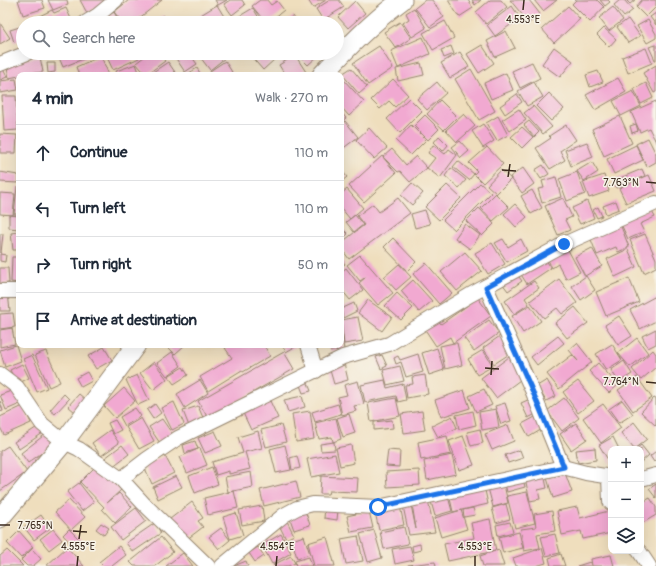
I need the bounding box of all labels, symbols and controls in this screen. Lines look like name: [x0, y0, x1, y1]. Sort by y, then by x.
text: 4.553°E: [506, 14, 540, 26]
search box: [16, 16, 344, 60]
icon: search: [30, 27, 52, 49]
text: Search here: [62, 29, 135, 48]
text: 4 min: [32, 88, 73, 109]
text: Walk · 270 m: [255, 90, 328, 106]
icon: ahead: [32, 142, 54, 164]
text: Continue: [70, 143, 128, 162]
text: 110 m: [295, 145, 328, 161]
text: 7.763°N: [603, 177, 639, 189]
icon: left: [32, 198, 54, 220]
text: Turn left: [70, 199, 126, 218]
text: 110 m: [295, 201, 328, 217]
route end: [555, 235, 573, 253]
icon: right: [32, 254, 54, 276]
text: Turn right: [70, 255, 131, 274]
text: 50 m: [298, 257, 328, 273]
icon: arrive: [32, 310, 54, 332]
text: Arrive at destination: [70, 311, 197, 330]
text: 7.764°N: [603, 376, 639, 388]
map controls: [608, 446, 644, 554]
button: +: [608, 446, 644, 482]
button: −: [608, 482, 644, 518]
route start: [369, 498, 387, 516]
button: layers: [608, 518, 644, 554]
text: 7.765°N: [17, 520, 53, 532]
text: 4.555°E: [61, 541, 95, 553]
text: 4.554°E: [260, 541, 294, 553]
text: 4.553°E: [458, 541, 492, 553]

